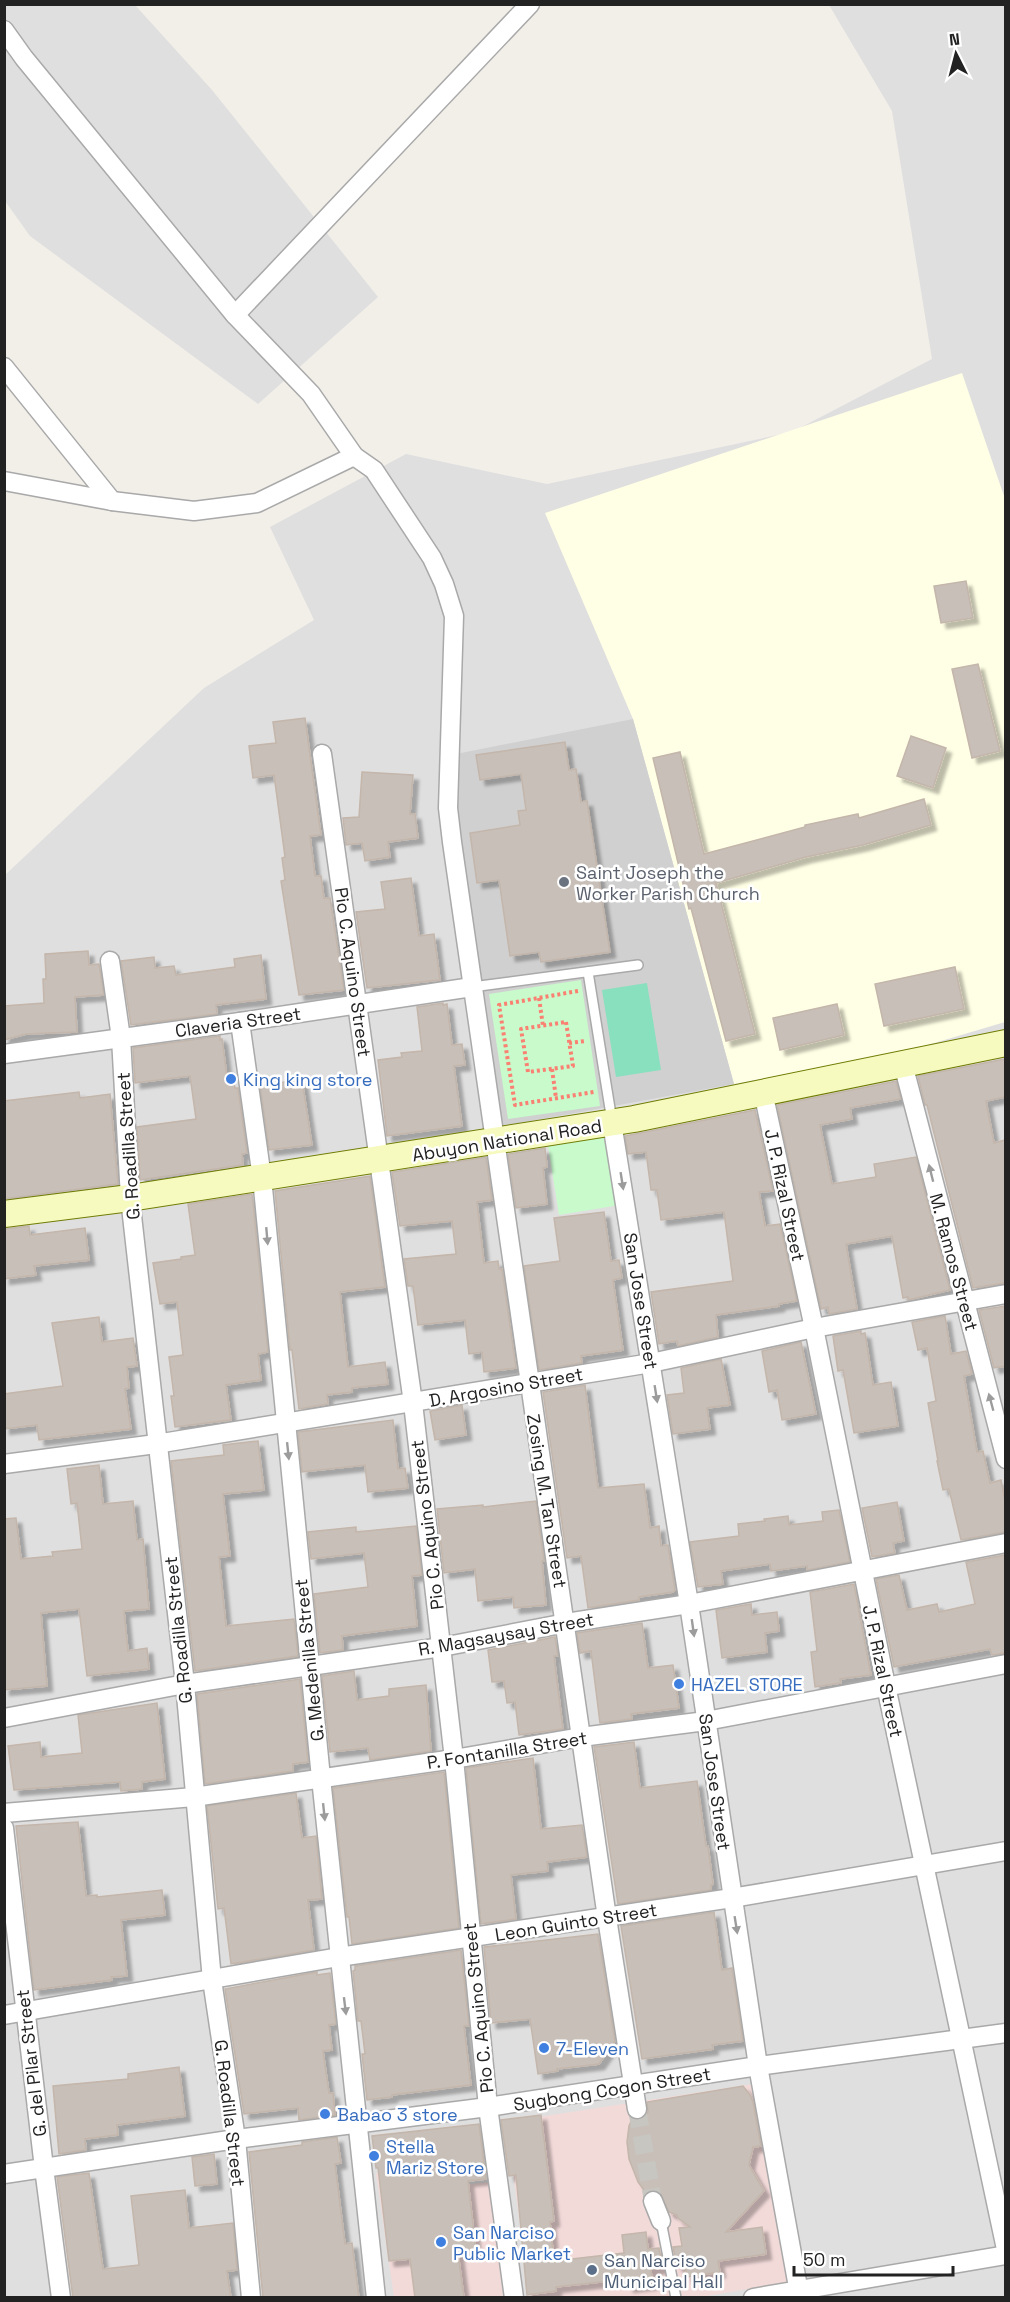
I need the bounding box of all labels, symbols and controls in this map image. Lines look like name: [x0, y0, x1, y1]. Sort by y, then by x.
north arrow: [926, 24, 986, 84]
text: N: [948, 29, 961, 51]
place label: Saint Joseph the Worker Parish Church: [576, 861, 760, 905]
marker: Saint Joseph the Worker Parish Church: [557, 875, 571, 889]
street label: Pio C. Aquino Street: [330, 886, 376, 1058]
street label: Claveria Street: [174, 1002, 302, 1042]
place label: King king store: [243, 1068, 372, 1091]
street label: G. Roadilla Street: [111, 1071, 145, 1221]
marker: King king store: [224, 1072, 238, 1086]
street label: Abuyon National Road: [410, 1114, 604, 1166]
street label: J. P. Rizal Street: [760, 1126, 810, 1264]
one-way arrow: [925, 1164, 935, 1182]
one-way arrow: [617, 1171, 626, 1190]
street label: M. Ramos Street: [925, 1191, 983, 1333]
one-way arrow: [262, 1227, 272, 1246]
street label: San Jose Street: [619, 1231, 663, 1371]
street label: D. Argosino Street: [427, 1362, 585, 1412]
one-way arrow: [652, 1385, 661, 1404]
one-way arrow: [985, 1393, 995, 1411]
street label: Zosing M. Tan Street: [522, 1412, 572, 1590]
street label: Pio C. Aquino Street: [405, 1439, 449, 1611]
one-way arrow: [283, 1442, 293, 1461]
street label: G. Roadilla Street: [159, 1555, 197, 1705]
street label: G. Medenilla Street: [289, 1578, 329, 1742]
street label: J. P. Rizal Street: [858, 1602, 908, 1740]
street label: R. Magsaysay Street: [416, 1607, 596, 1661]
one-way arrow: [688, 1619, 697, 1638]
place label: HAZEL STORE: [691, 1673, 803, 1696]
marker: HAZEL STORE: [672, 1677, 686, 1691]
street label: San Jose Street: [694, 1712, 736, 1852]
street label: P. Fontanilla Street: [425, 1726, 589, 1774]
one-way arrow: [319, 1803, 329, 1822]
street label: Leon Guinto Street: [493, 1898, 659, 1946]
one-way arrow: [732, 1916, 741, 1935]
street label: Pio C. Aquino Street: [458, 1922, 498, 2094]
street label: G. del Pilar Street: [11, 1988, 51, 2138]
one-way arrow: [340, 1997, 350, 2016]
place label: 7-Eleven: [556, 2037, 629, 2060]
street label: G. Roadilla Street: [210, 2038, 250, 2188]
marker: 7-Eleven: [537, 2041, 551, 2055]
street label: Sugbong Cogon Street: [512, 2062, 712, 2116]
place label: Babao 3 store: [337, 2103, 458, 2126]
marker: Babao 3 store: [318, 2107, 332, 2121]
place label: Stella Mariz Store: [386, 2135, 484, 2179]
marker: Stella Mariz Store: [367, 2149, 381, 2163]
place label: San Narciso Public Market: [453, 2221, 571, 2265]
marker: San Narciso Public Market: [434, 2235, 448, 2249]
scale bar: [794, 2239, 953, 2277]
text: 50 m: [803, 2248, 845, 2271]
place label: San Narciso Municipal Hall: [604, 2249, 723, 2293]
marker: San Narciso Municipal Hall: [585, 2263, 599, 2277]

